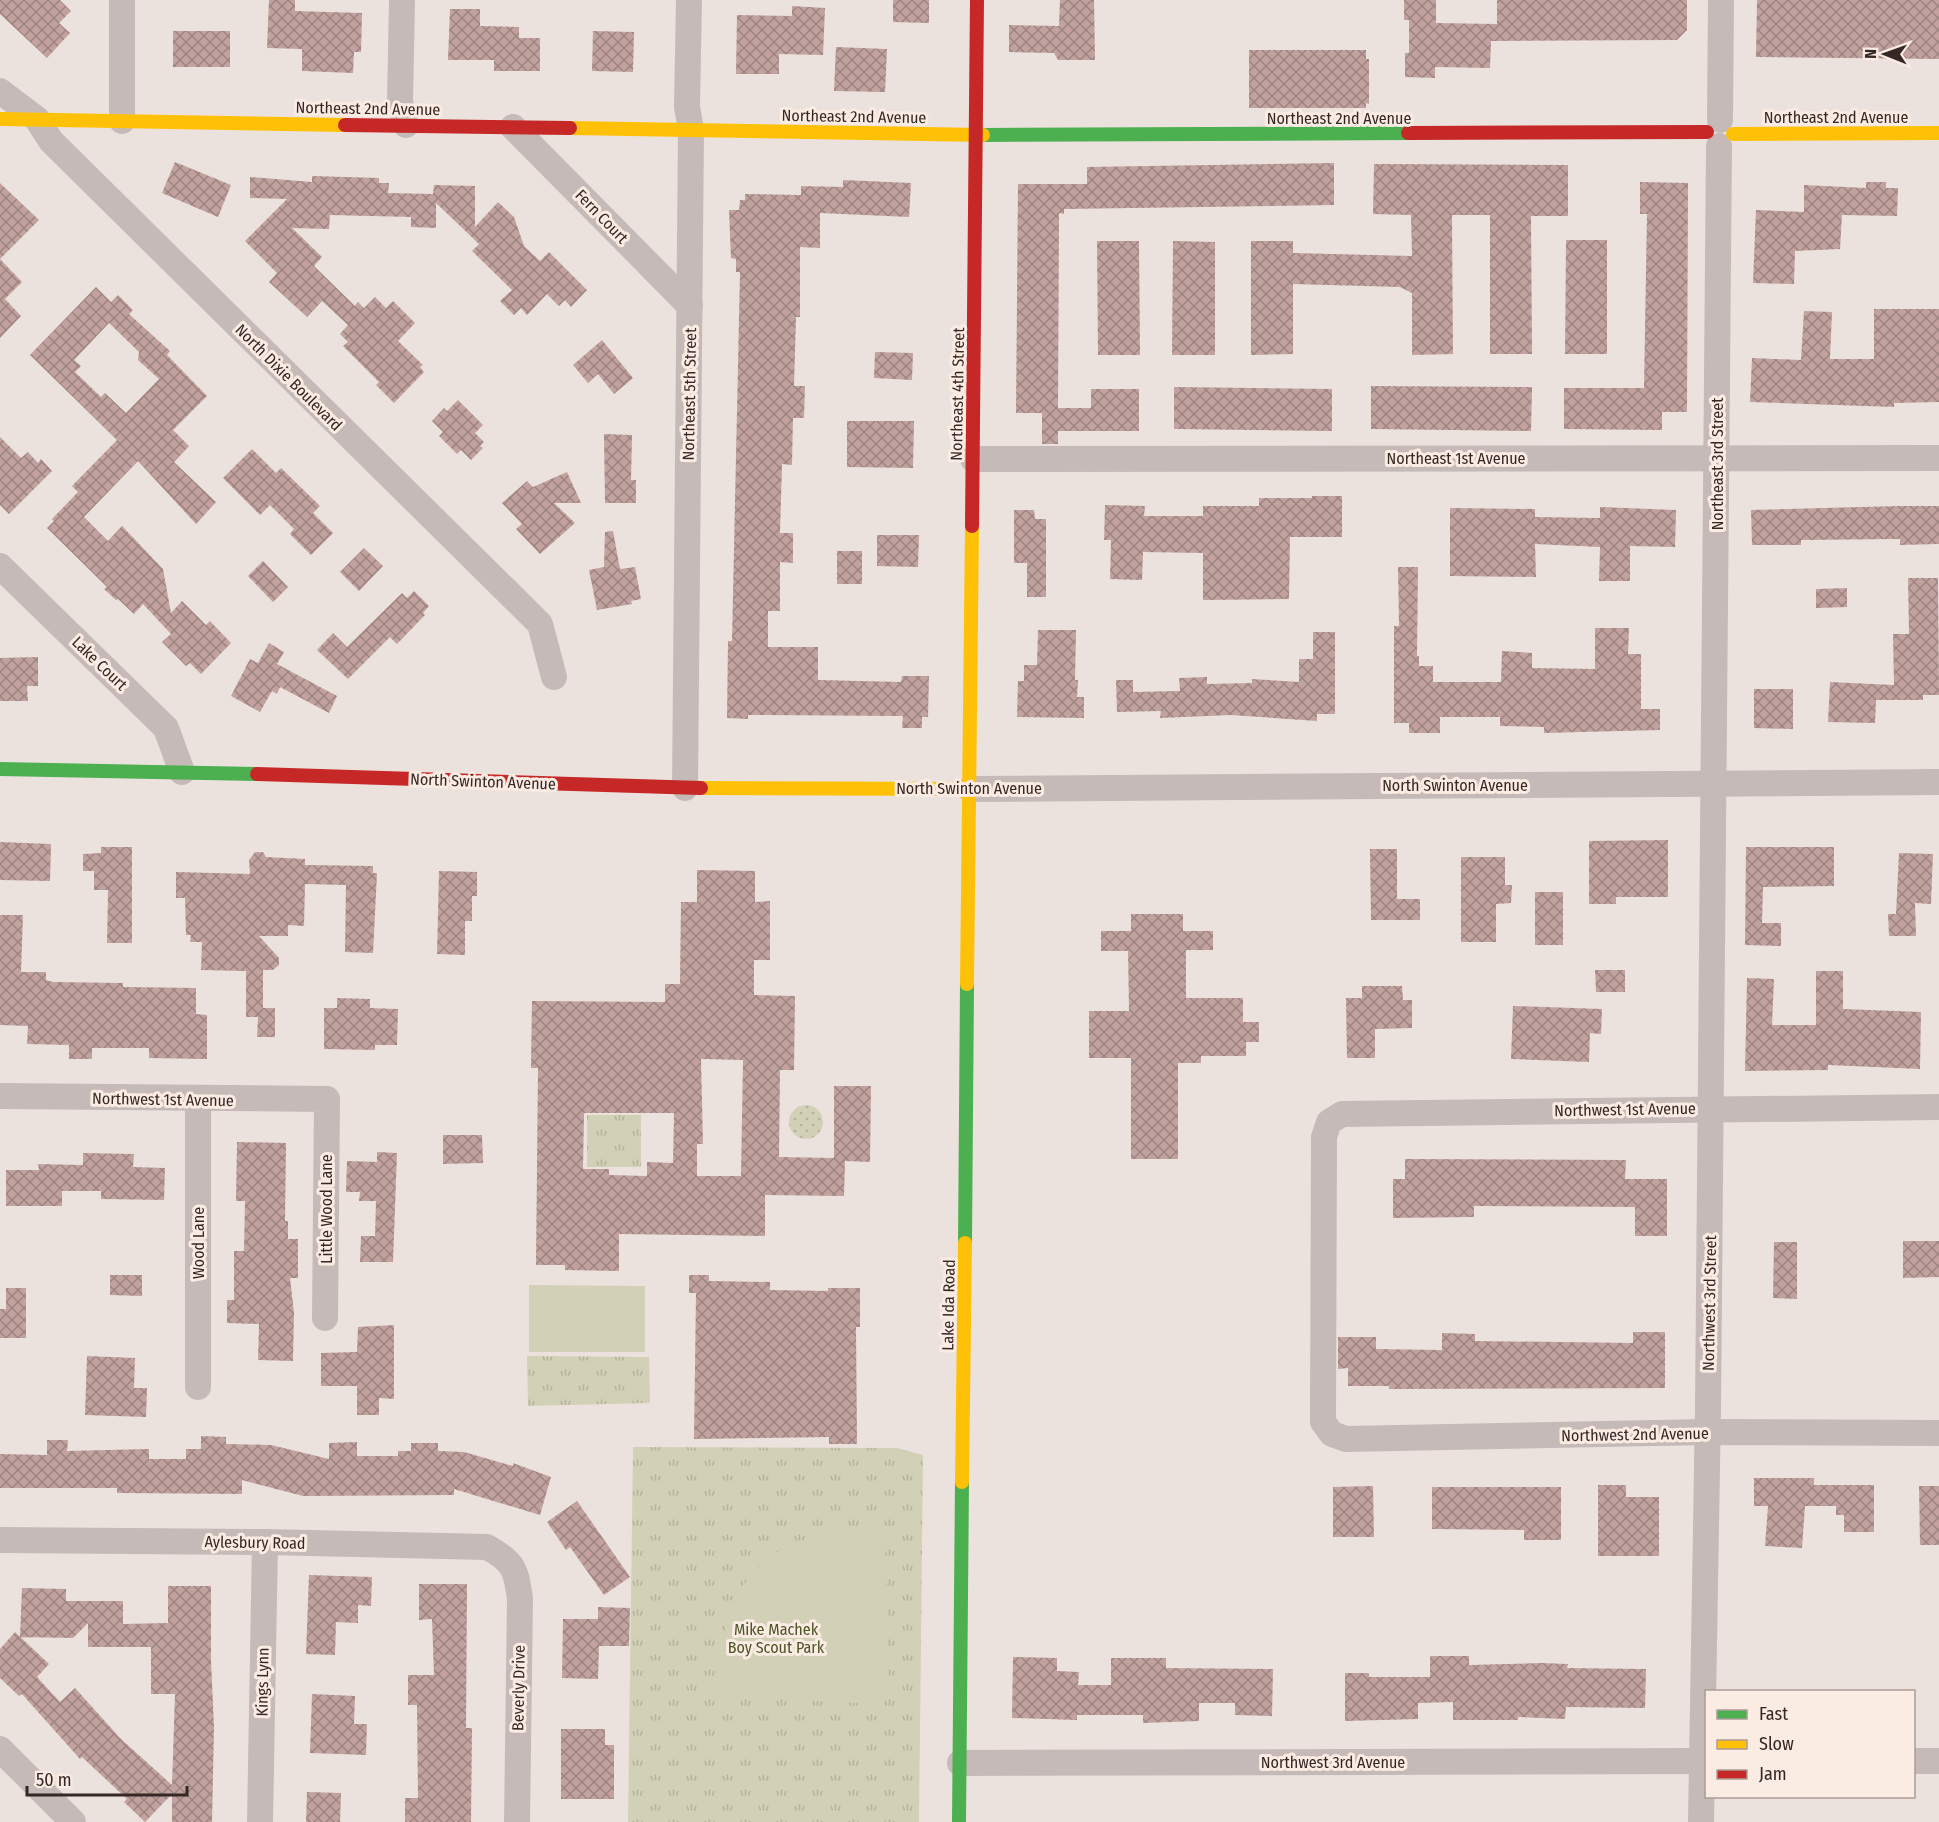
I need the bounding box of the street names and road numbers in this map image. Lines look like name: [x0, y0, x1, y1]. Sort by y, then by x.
street label: Northeast 2nd Avenue: [296, 98, 441, 119]
street label: Northeast 2nd Avenue: [782, 106, 927, 127]
street label: Northeast 2nd Avenue: [1764, 108, 1908, 127]
street label: Northeast 2nd Avenue: [1267, 109, 1411, 128]
street label: Fern Court: [571, 185, 632, 248]
street label: North Dixie Boulevard: [231, 320, 346, 435]
street label: Northeast 4th Street: [947, 326, 968, 461]
street label: Northeast 5th Street: [679, 327, 700, 461]
street label: Northeast 3rd Street: [1708, 397, 1727, 530]
street label: Northeast 1st Avenue: [1387, 449, 1526, 468]
street label: Lake Court: [68, 632, 132, 695]
street label: North Swinton Avenue: [410, 769, 556, 794]
street label: North Swinton Avenue: [1382, 776, 1528, 795]
street label: North Swinton Avenue: [896, 779, 1042, 798]
street label: Northwest 1st Avenue: [92, 1089, 234, 1110]
street label: Northwest 1st Avenue: [1554, 1099, 1696, 1120]
street label: Little Wood Lane: [317, 1154, 336, 1264]
street label: Wood Lane: [189, 1207, 208, 1279]
street label: Northwest 3rd Street: [1699, 1234, 1720, 1371]
street label: Lake Ida Road: [938, 1259, 959, 1351]
street label: Northwest 2nd Avenue: [1561, 1424, 1709, 1445]
street label: Aylesbury Road: [204, 1532, 306, 1553]
street label: Beverly Drive: [508, 1645, 529, 1731]
street label: Kings Lynn: [252, 1647, 273, 1717]
street label: Northwest 3rd Avenue: [1261, 1753, 1405, 1772]

